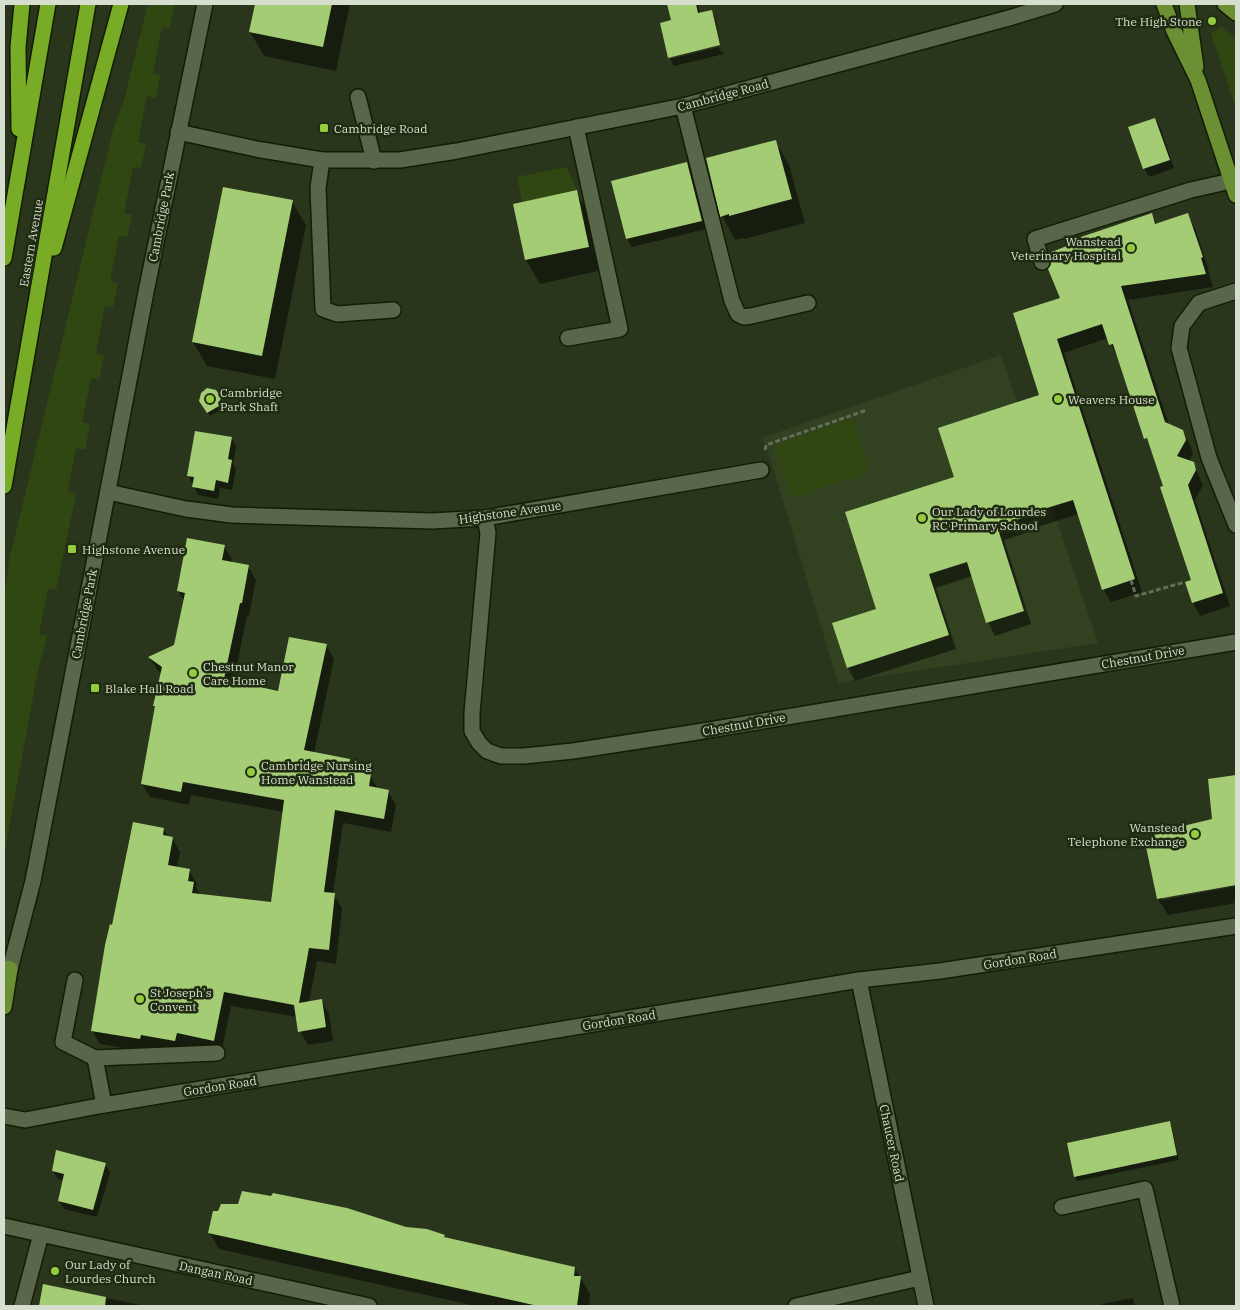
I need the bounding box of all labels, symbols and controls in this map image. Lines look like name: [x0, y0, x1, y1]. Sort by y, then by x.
place label: The High Stone: [1115, 14, 1202, 29]
marker: The High Stone: [1206, 15, 1218, 27]
street label: Cambridge Road: [676, 76, 770, 114]
place label: Cambridge Road: [334, 121, 428, 136]
marker: Cambridge Road: [318, 122, 330, 134]
street label: Cambridge Park: [145, 171, 177, 263]
street label: Eastern Avenue: [16, 198, 46, 288]
place label: Wanstead Veterinary Hospital: [1011, 234, 1121, 263]
marker: Wanstead Veterinary Hospital: [1125, 242, 1137, 254]
place label: Cambridge Park Shaft: [220, 385, 282, 414]
place label: Weavers House: [1068, 392, 1155, 407]
marker: Cambridge Park Shaft: [204, 393, 216, 405]
marker: Weavers House: [1052, 393, 1064, 405]
street label: Highstone Avenue: [458, 497, 562, 527]
place label: Our Lady of Lourdes RC Primary School: [932, 504, 1046, 533]
marker: Our Lady of Lourdes RC Primary School: [916, 512, 928, 524]
place label: Highstone Avenue: [82, 542, 185, 557]
marker: Highstone Avenue: [66, 543, 78, 555]
street label: Cambridge Park: [68, 568, 100, 660]
street label: Chestnut Drive: [1100, 642, 1186, 672]
place label: Chestnut Manor Care Home: [203, 659, 294, 688]
marker: Chestnut Manor Care Home: [187, 667, 199, 679]
place label: Blake Hall Road: [105, 681, 194, 696]
marker: Blake Hall Road: [89, 682, 101, 694]
street label: Chestnut Drive: [701, 709, 787, 739]
place label: Cambridge Nursing Home Wanstead: [261, 758, 372, 787]
marker: Cambridge Nursing Home Wanstead: [245, 766, 257, 778]
place label: Wanstead Telephone Exchange: [1068, 820, 1185, 849]
marker: Wanstead Telephone Exchange: [1189, 828, 1201, 840]
street label: Gordon Road: [982, 946, 1058, 972]
place label: St Joseph's Convent: [150, 985, 212, 1014]
marker: St Joseph's Convent: [134, 993, 146, 1005]
street label: Gordon Road: [581, 1007, 657, 1033]
street label: Gordon Road: [182, 1073, 258, 1099]
street label: Chaucer Road: [877, 1103, 907, 1183]
place label: Our Lady of Lourdes Church: [65, 1257, 156, 1286]
street label: Dangan Road: [178, 1258, 254, 1288]
marker: Our Lady of Lourdes Church: [49, 1265, 61, 1277]

